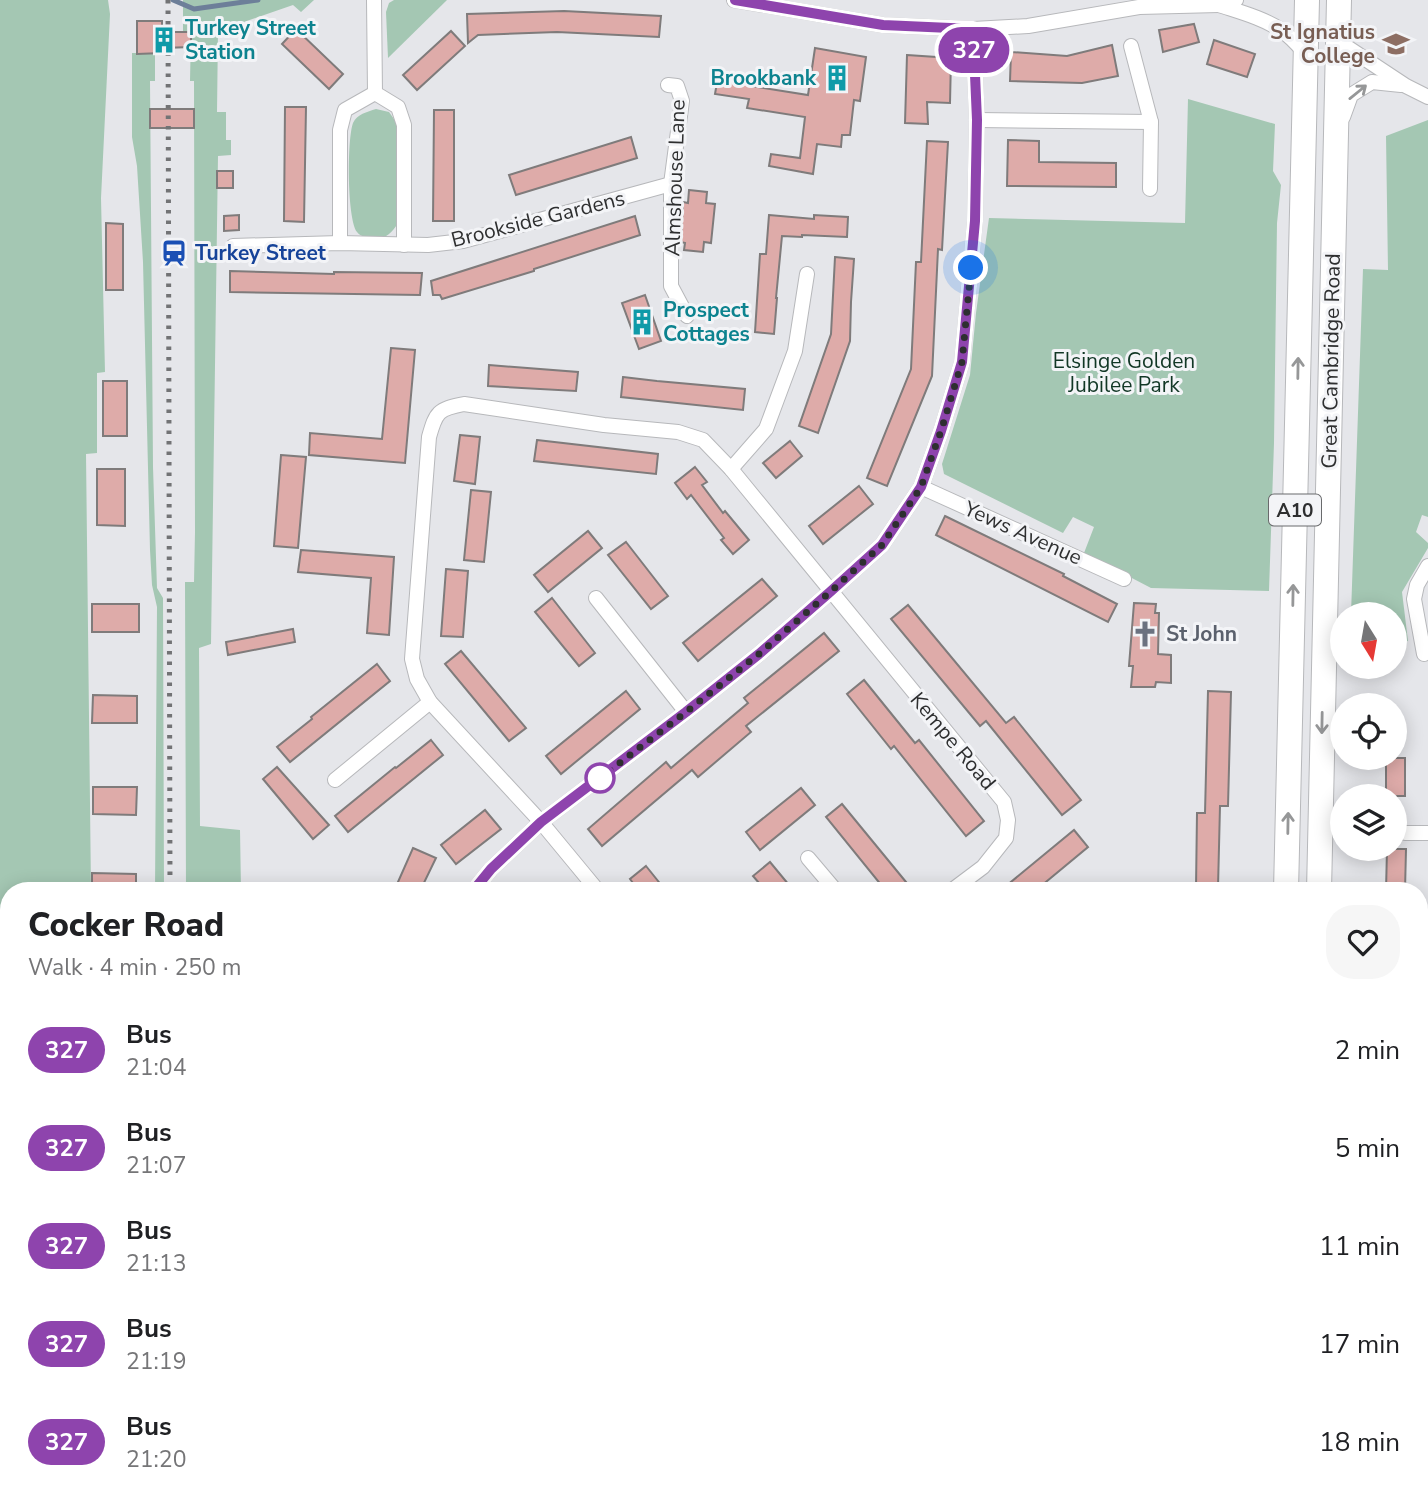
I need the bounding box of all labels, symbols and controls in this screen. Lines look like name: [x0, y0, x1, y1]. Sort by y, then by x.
place label: Turkey Street Station: [185, 14, 317, 66]
place label: St Ignatius College: [1270, 18, 1375, 70]
building icon: Turkey Street Station: [149, 25, 179, 55]
line badge: 327: [934, 27, 1014, 73]
school or university icon: St Ignatius College: [1381, 29, 1411, 59]
text: 327: [952, 34, 996, 66]
building icon: Brookbank: [822, 63, 852, 93]
place label: Brookbank: [710, 64, 817, 92]
one-way arrow: [1349, 85, 1367, 101]
street label: Almshouse Lane: [658, 99, 692, 257]
street label: Brookside Gardens: [448, 184, 628, 254]
station icon: Turkey Street: [159, 238, 189, 268]
place label: Turkey Street: [195, 239, 327, 267]
your location: [953, 250, 988, 285]
street label: Great Cambridge Road: [1315, 253, 1347, 469]
place label: Prospect Cottages: [663, 296, 750, 348]
building icon: Prospect Cottages: [627, 307, 657, 337]
park label: Elsinge Golden Jubilee Park: [1053, 347, 1195, 399]
one-way arrow: [1291, 356, 1305, 379]
street label: Yews Avenue: [959, 494, 1086, 571]
road number: A10: [1269, 495, 1321, 526]
one-way arrow: [1286, 584, 1300, 607]
north arrow: [1330, 602, 1407, 679]
map controls: [1330, 602, 1407, 861]
church icon: St John: [1130, 619, 1160, 649]
place label: St John: [1166, 620, 1237, 648]
street label: Kempe Road: [904, 686, 1002, 796]
button: locate: [1330, 693, 1407, 770]
one-way arrow: [1316, 711, 1329, 734]
unlabelled marker: [585, 763, 615, 793]
button: layers: [1330, 784, 1407, 861]
one-way arrow: [1281, 811, 1295, 834]
text: Cocker Road: [28, 903, 224, 948]
button: heart: [1326, 905, 1400, 979]
text: Walk · 4 min · 250 m: [28, 952, 241, 983]
text: Bus: [126, 1017, 172, 1052]
text: 2 min: [1335, 1033, 1400, 1068]
text: 327: [45, 1034, 88, 1066]
text: 21:04: [126, 1052, 186, 1083]
text: Bus: [126, 1115, 172, 1150]
text: 5 min: [1335, 1131, 1400, 1166]
text: 327: [45, 1132, 88, 1164]
text: 21:07: [126, 1150, 186, 1181]
text: Bus: [126, 1213, 172, 1248]
text: 11 min: [1319, 1229, 1400, 1264]
text: 327: [45, 1230, 88, 1262]
text: 21:13: [126, 1248, 186, 1279]
text: Bus: [126, 1311, 172, 1346]
text: 17 min: [1319, 1327, 1400, 1362]
text: 327: [45, 1328, 88, 1360]
text: 21:19: [126, 1346, 186, 1377]
text: Bus: [126, 1409, 172, 1444]
text: 18 min: [1319, 1425, 1400, 1460]
text: 327: [45, 1426, 88, 1458]
text: 21:20: [126, 1444, 186, 1475]

